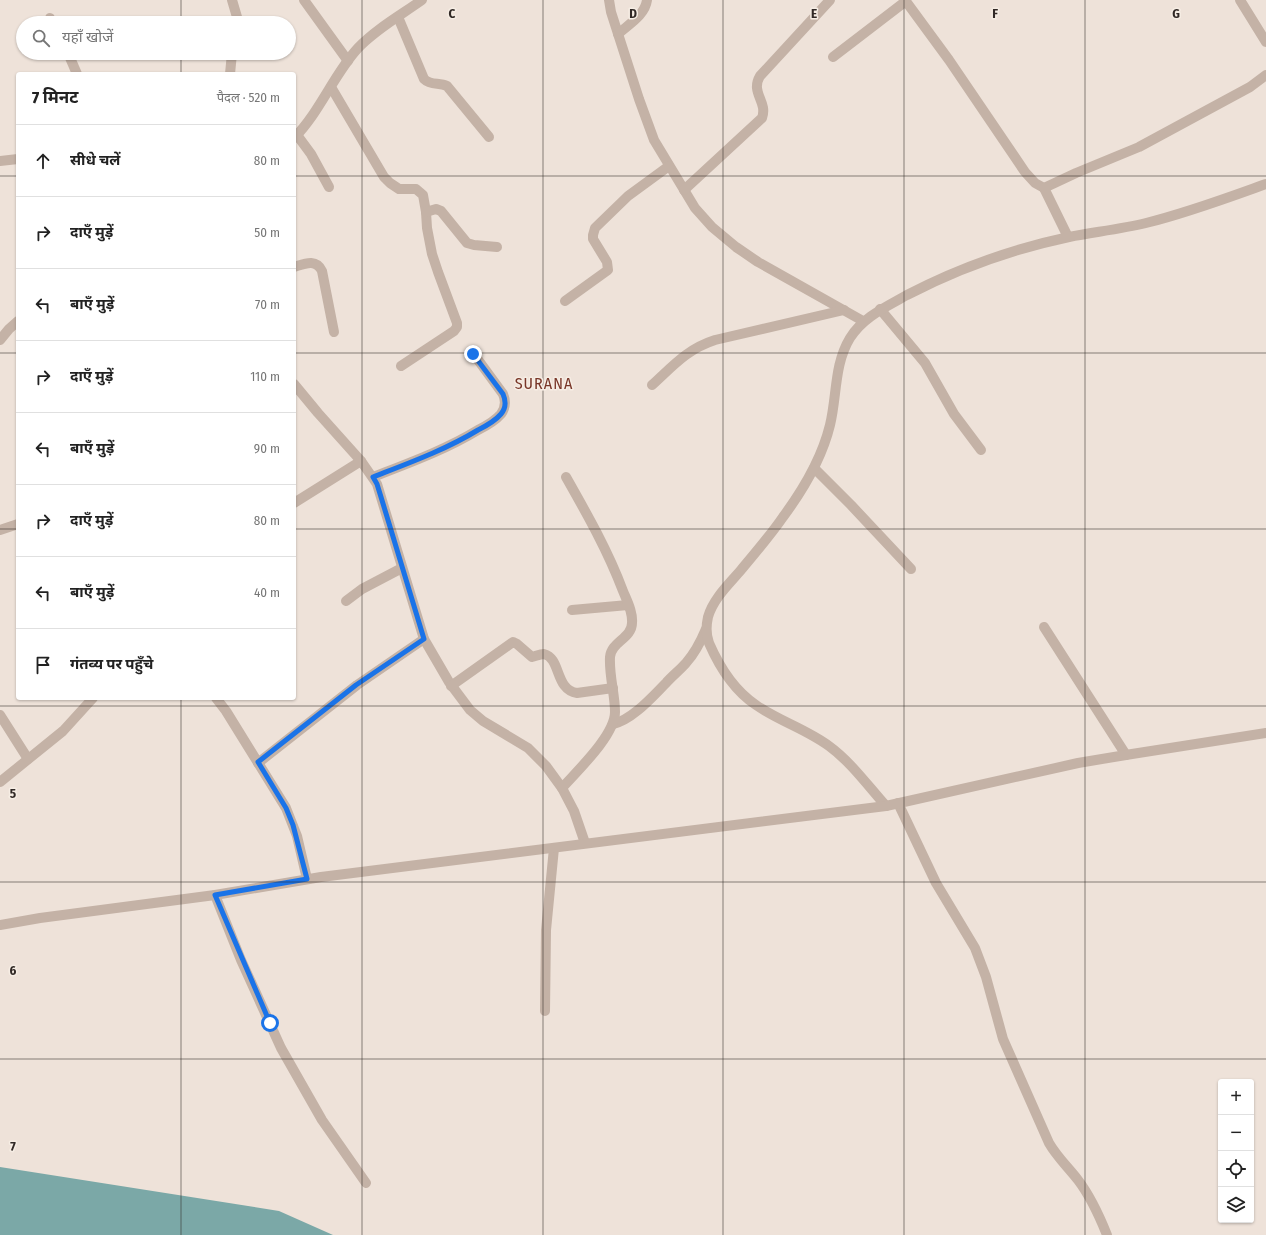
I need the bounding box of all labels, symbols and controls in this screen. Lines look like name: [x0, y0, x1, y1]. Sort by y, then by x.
text: C: [449, 6, 456, 21]
text: D: [629, 6, 637, 21]
text: E: [811, 6, 817, 21]
text: F: [992, 6, 998, 21]
text: G: [1172, 6, 1180, 21]
search box: [16, 16, 296, 60]
icon: search: [30, 27, 52, 49]
text: यहाँ खोजें: [62, 28, 113, 46]
text: 7 मिनट: [32, 87, 78, 108]
text: पैदल · 520 m: [217, 90, 280, 105]
icon: ahead: [32, 150, 54, 172]
text: सीधे चलें: [70, 151, 120, 169]
text: 80 m: [254, 153, 280, 168]
icon: right: [32, 222, 54, 244]
text: दाएँ मुड़ें: [70, 223, 113, 241]
text: 50 m: [254, 225, 280, 240]
icon: left: [32, 294, 54, 316]
text: बाएँ मुड़ें: [70, 295, 114, 313]
text: 70 m: [255, 297, 280, 312]
route end: [464, 345, 482, 363]
icon: right: [32, 366, 54, 388]
text: दाएँ मुड़ें: [70, 367, 113, 385]
text: 110 m: [250, 369, 280, 384]
district label: SURANA: [515, 374, 573, 393]
icon: left: [32, 438, 54, 460]
text: बाएँ मुड़ें: [70, 439, 114, 457]
text: 90 m: [254, 441, 280, 456]
icon: right: [32, 510, 54, 532]
text: दाएँ मुड़ें: [70, 511, 113, 529]
text: 80 m: [254, 513, 280, 528]
icon: left: [32, 582, 54, 604]
text: बाएँ मुड़ें: [70, 583, 114, 601]
text: 40 m: [254, 585, 280, 600]
icon: arrive: [32, 654, 54, 676]
text: गंतव्य पर पहुँचे: [70, 655, 153, 673]
text: 5: [10, 786, 16, 801]
text: 6: [10, 963, 17, 978]
route start: [261, 1014, 279, 1032]
map controls: [1218, 1079, 1254, 1223]
button: +: [1218, 1079, 1254, 1115]
button: −: [1218, 1115, 1254, 1151]
text: 7: [10, 1139, 16, 1154]
button: locate: [1218, 1151, 1254, 1187]
button: layers: [1218, 1187, 1254, 1223]

